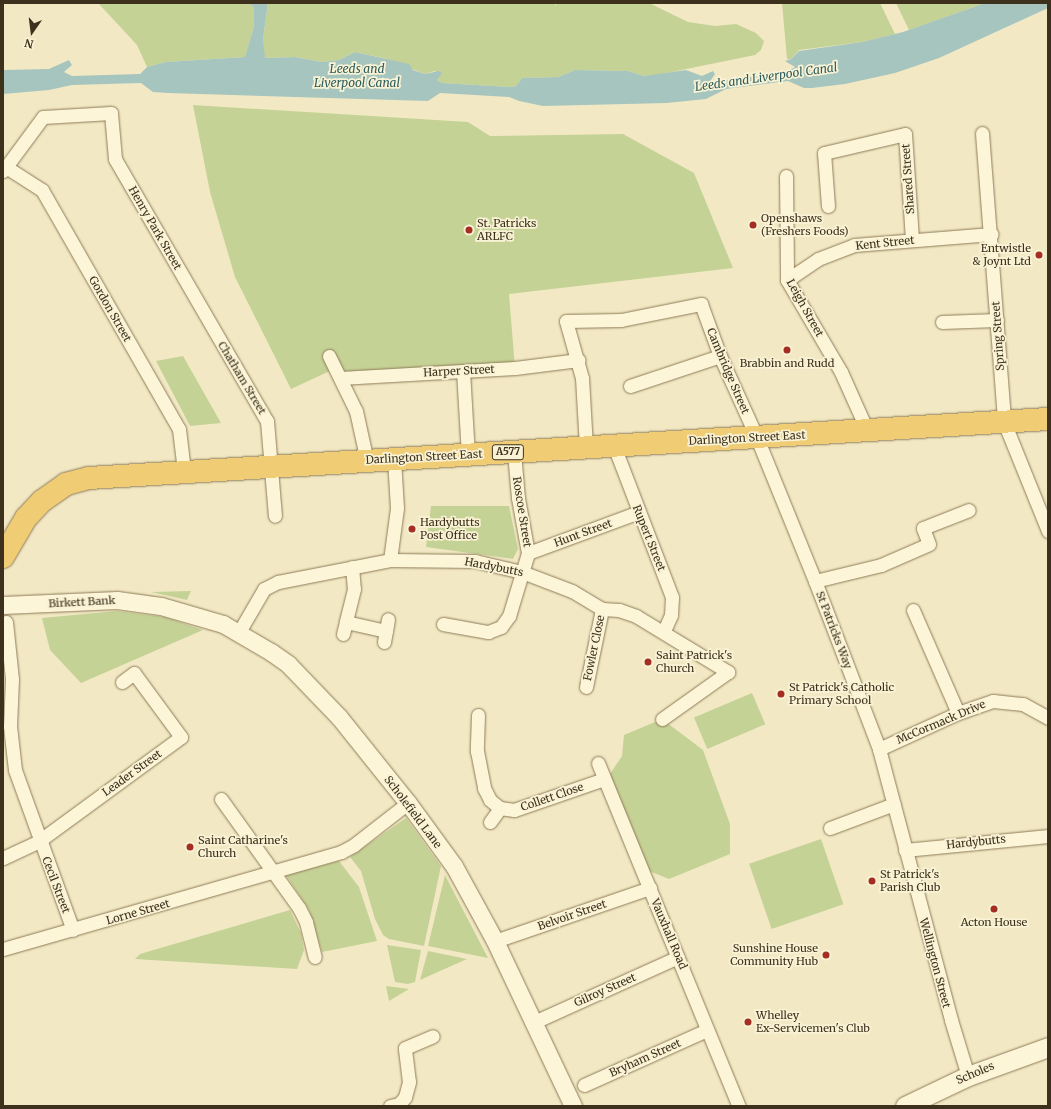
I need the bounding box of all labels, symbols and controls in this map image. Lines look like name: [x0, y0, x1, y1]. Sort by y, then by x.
north arrow: [12, 12, 52, 52]
text: N: [23, 36, 35, 51]
water label: Leeds and Liverpool Canal: [694, 60, 838, 94]
water label: Leeds and Liverpool Canal: [314, 62, 400, 90]
street label: Shared Street: [899, 143, 917, 215]
street label: Henry Park Street: [126, 184, 184, 272]
place label: Openshaws (Freshers Foods): [761, 212, 848, 238]
place label: St. Patricks ARLFC: [477, 217, 536, 243]
marker: Openshaws (Freshers Foods): [748, 220, 758, 230]
marker: St. Patricks ARLFC: [464, 225, 474, 235]
street label: Kent Street: [855, 233, 915, 253]
place label: Entwistle & Joynt Ltd: [972, 242, 1031, 268]
marker: Entwistle & Joynt Ltd: [1034, 250, 1044, 260]
street label: Gordon Street: [86, 274, 134, 344]
street label: Leigh Street: [784, 277, 826, 339]
street label: Spring Street: [989, 301, 1007, 371]
street label: Cambridge Street: [704, 326, 752, 416]
street label: Chatham Street: [215, 339, 269, 417]
marker: Brabbin and Rudd: [782, 345, 792, 355]
place label: Brabbin and Rudd: [740, 356, 834, 370]
street label: Harper Street: [423, 363, 495, 379]
street label: Darlington Street East: [688, 428, 806, 448]
road number: A577: [491, 444, 525, 460]
street label: Darlington Street East: [365, 447, 483, 467]
street label: Roscoe Street: [510, 476, 534, 548]
street label: Rupert Street: [630, 503, 668, 573]
place label: Hardybutts Post Office: [420, 516, 480, 542]
street label: Hunt Street: [552, 516, 614, 550]
marker: Hardybutts Post Office: [407, 524, 417, 534]
street label: Hardybutts: [463, 555, 525, 579]
street label: St Patricks Way: [813, 589, 855, 671]
street label: Birkett Bank: [48, 594, 116, 610]
street label: Fowler Close: [581, 614, 607, 682]
place label: Saint Patrick's Church: [656, 649, 732, 675]
marker: Saint Patrick's Church: [643, 657, 653, 667]
place label: St Patrick's Catholic Primary School: [789, 681, 894, 707]
marker: St Patrick's Catholic Primary School: [776, 689, 786, 699]
street label: McCormack Drive: [895, 697, 987, 747]
street label: Leader Street: [100, 747, 164, 799]
street label: Scholefield Lane: [382, 773, 444, 851]
street label: Collett Close: [519, 780, 585, 814]
street label: Hardybutts: [946, 832, 1006, 852]
place label: Saint Catharine's Church: [198, 834, 288, 860]
marker: Saint Catharine's Church: [185, 842, 195, 852]
street label: Cecil Street: [39, 855, 73, 915]
place label: St Patrick's Parish Club: [880, 868, 940, 894]
marker: St Patrick's Parish Club: [867, 876, 877, 886]
street label: Lorne Street: [105, 897, 171, 927]
street label: Belvoir Street: [536, 897, 608, 933]
street label: Vauxhall Road: [648, 897, 690, 971]
marker: Acton House: [989, 904, 999, 914]
place label: Acton House: [961, 915, 1027, 929]
street label: Wellington Street: [917, 917, 953, 1009]
place label: Sunshine House Community Hub: [730, 942, 818, 968]
marker: Sunshine House Community Hub: [821, 950, 831, 960]
street label: Gilroy Street: [572, 970, 638, 1010]
place label: Whelley Ex-Servicemen's Club: [756, 1009, 870, 1035]
marker: Whelley Ex-Servicemen's Club: [743, 1017, 753, 1027]
street label: Bryham Street: [607, 1036, 683, 1080]
street label: Scholes: [954, 1059, 996, 1087]

